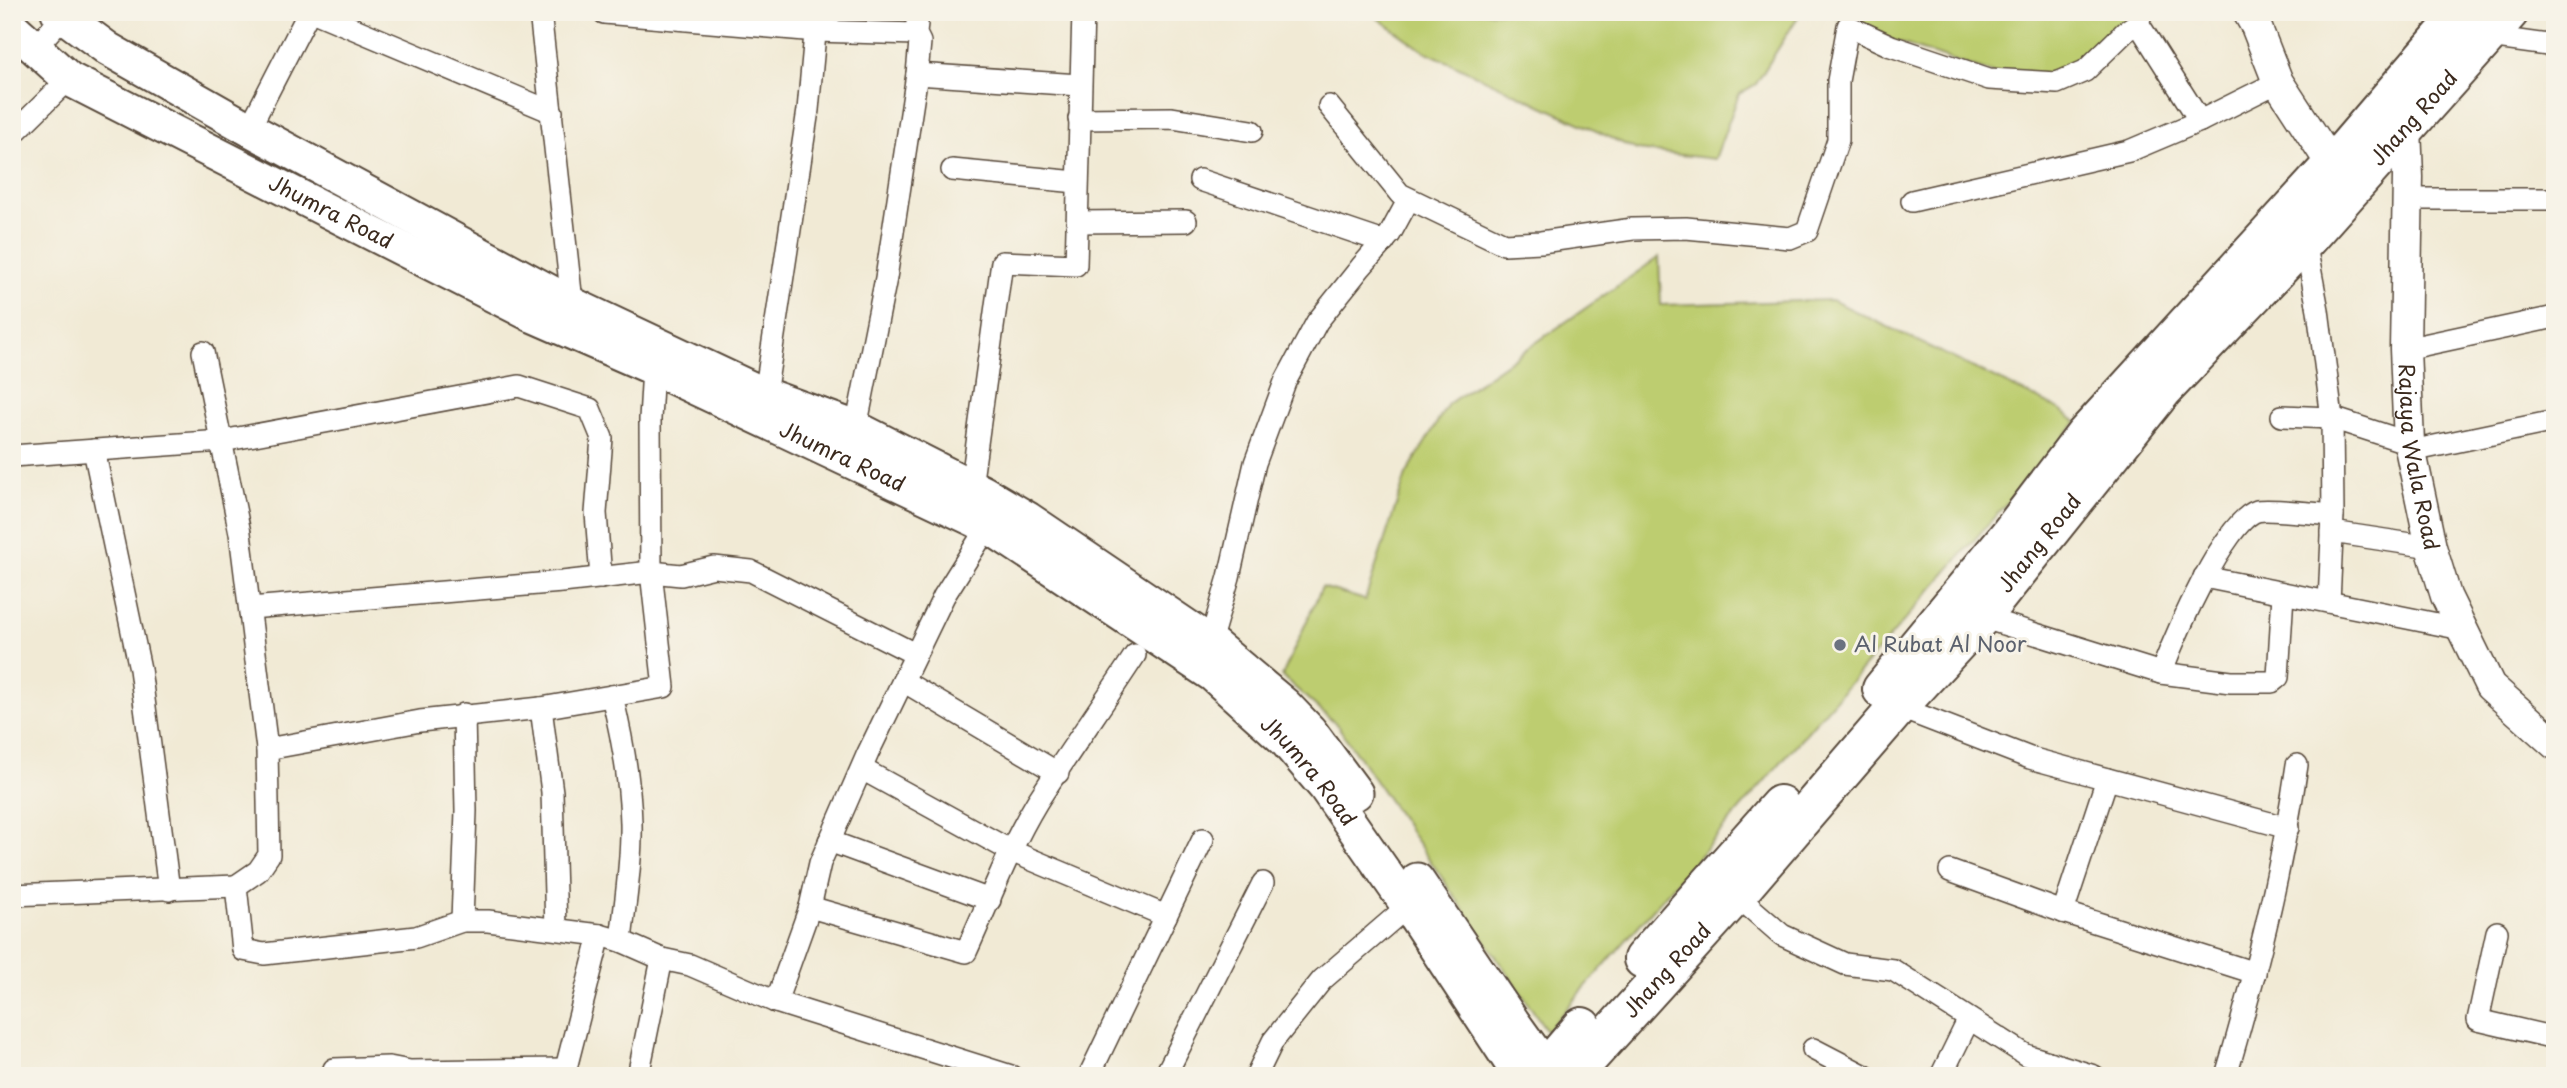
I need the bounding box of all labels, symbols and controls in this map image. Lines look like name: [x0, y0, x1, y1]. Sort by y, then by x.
street label: Jhang Road: [2361, 62, 2464, 172]
street label: Jhumra Road: [264, 166, 399, 256]
street label: Rajaya Wala Road: [2392, 363, 2449, 553]
street label: Jhumra Road: [775, 412, 911, 499]
street label: Jhang Road: [1989, 486, 2088, 599]
place label: Al Rubat Al Noor: [1854, 627, 2027, 659]
marker: Al Rubat Al Noor: [1832, 637, 1848, 653]
street label: Jhumra Road: [1254, 707, 1366, 832]
street label: Jhang Road: [1614, 915, 1718, 1024]

